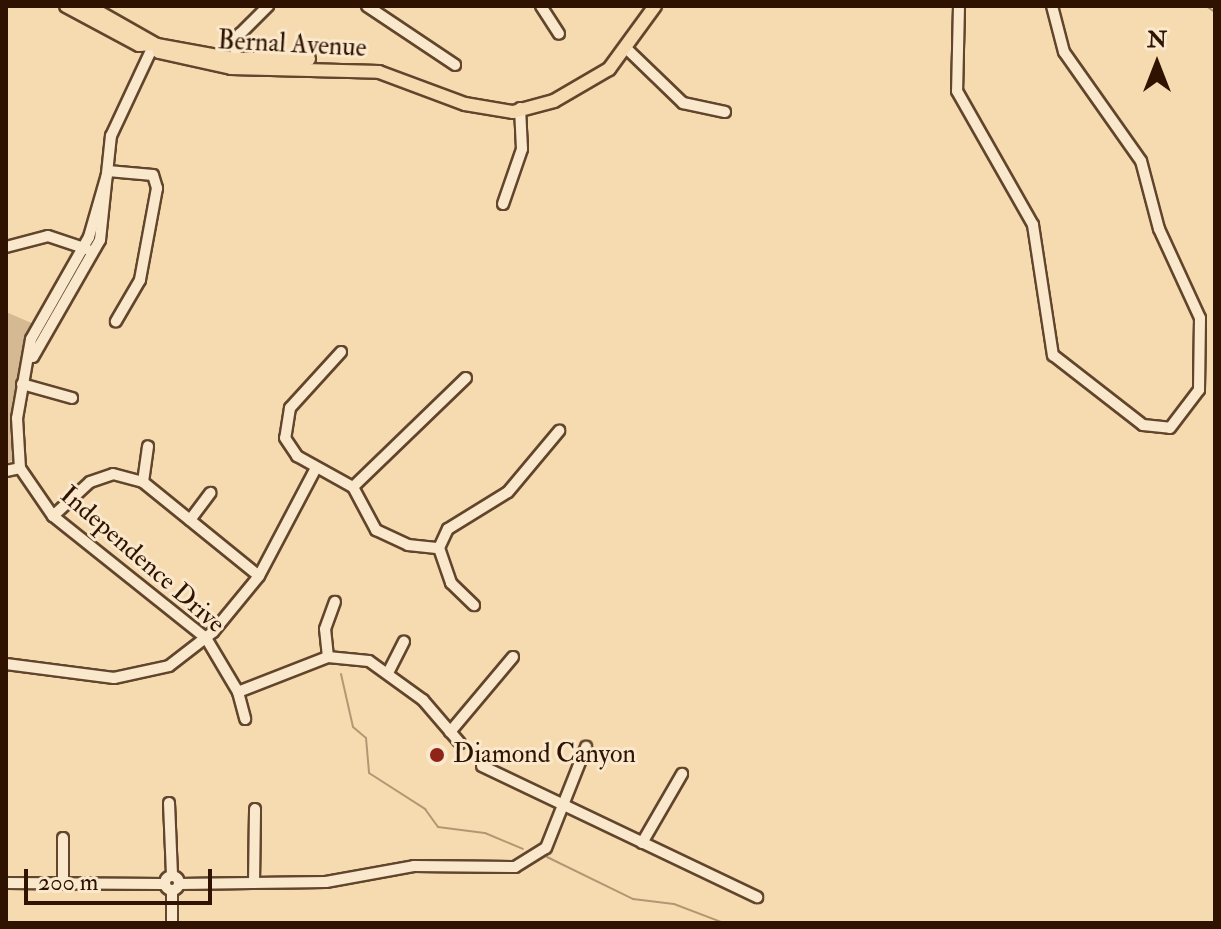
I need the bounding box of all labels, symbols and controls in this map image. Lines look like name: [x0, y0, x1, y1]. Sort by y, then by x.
north arrow: [1117, 24, 1197, 104]
street label: Bernal Avenue: [217, 26, 367, 64]
text: N: [1147, 26, 1167, 54]
street label: Independence Drive: [53, 480, 231, 640]
place label: Diamond Canyon: [453, 739, 636, 771]
marker: Diamond Canyon: [428, 746, 446, 764]
scale bar: [28, 853, 216, 903]
text: 200 m: [38, 867, 98, 898]

